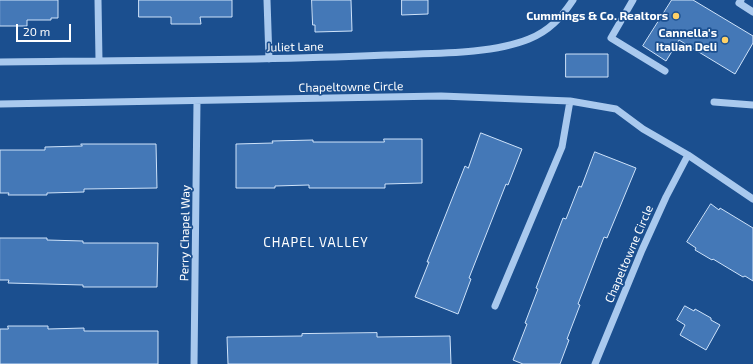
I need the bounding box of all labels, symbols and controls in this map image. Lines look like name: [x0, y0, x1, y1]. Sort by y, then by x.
place label: Cummings & Co. Realtors: [526, 9, 668, 23]
marker: Cummings & Co. Realtors: [671, 11, 681, 21]
scale bar: [18, 16, 73, 42]
text: 20 m: [23, 24, 50, 38]
place label: Cannella's Italian Deli: [656, 26, 717, 54]
marker: Cannella's Italian Deli: [720, 35, 730, 45]
street label: Juliet Lane: [266, 39, 324, 55]
street label: Chapeltowne Circle: [298, 79, 404, 95]
street label: Perry Chapel Way: [177, 185, 193, 281]
street label: Chapeltowne Circle: [602, 203, 656, 305]
district label: CHAPEL VALLEY: [263, 235, 369, 251]

